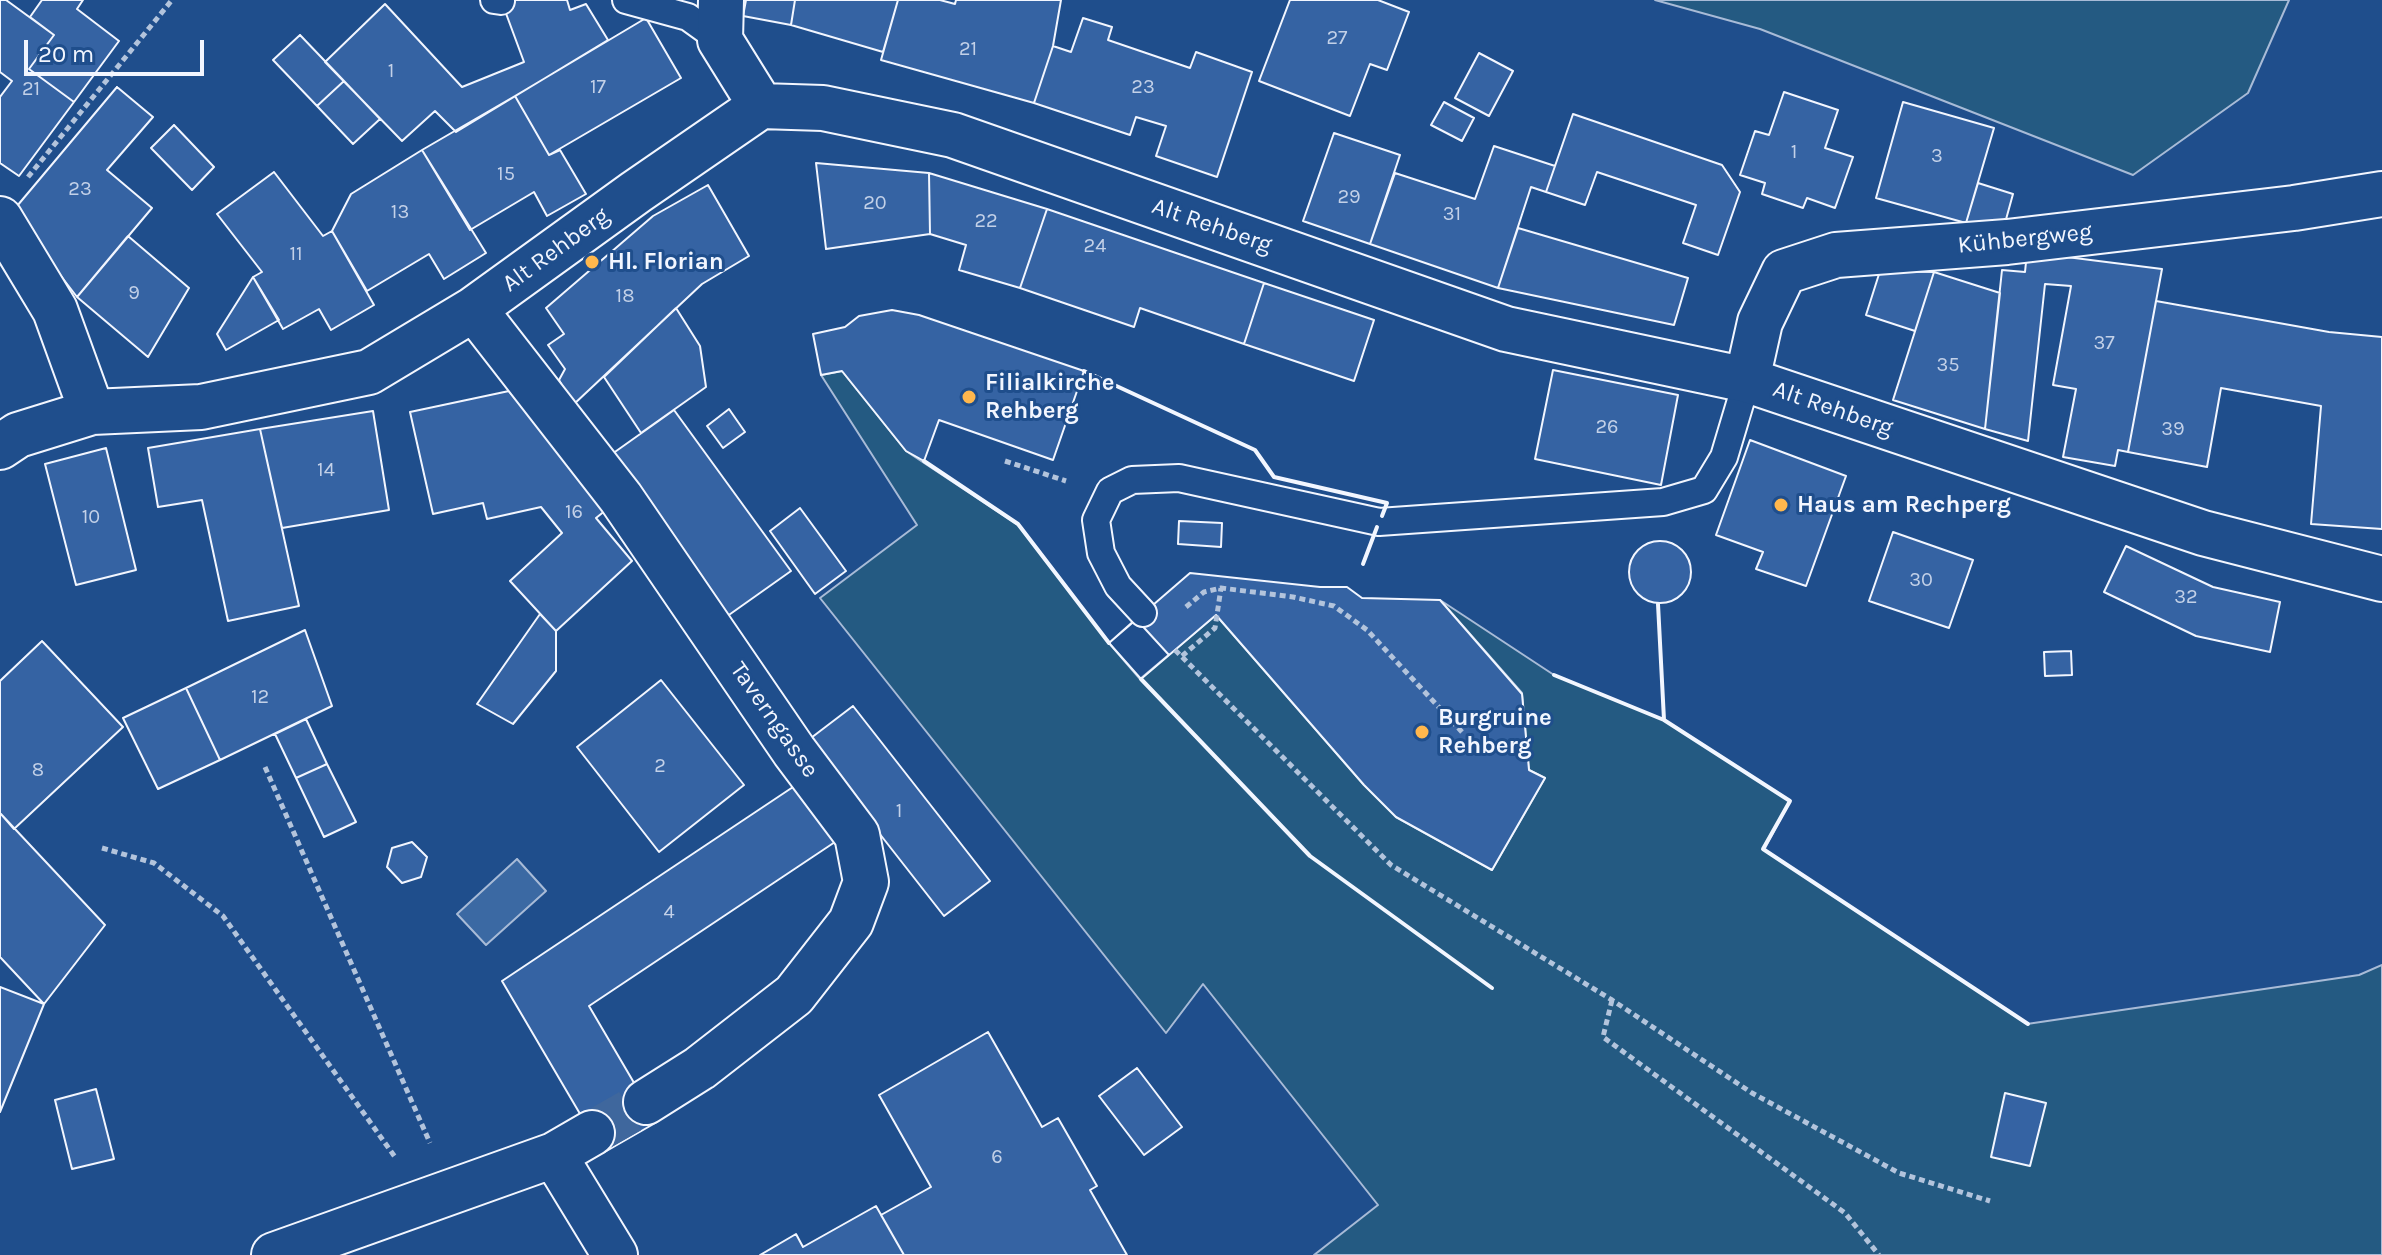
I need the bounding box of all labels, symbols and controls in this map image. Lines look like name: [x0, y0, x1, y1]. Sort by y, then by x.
scale bar: [28, 24, 208, 74]
house number: 27: [1327, 26, 1347, 50]
house number: 21: [959, 37, 977, 61]
text: 20 m: [38, 40, 94, 68]
house number: 1: [388, 59, 394, 83]
house number: 17: [590, 75, 606, 99]
house number: 23: [1131, 75, 1155, 99]
house number: 21: [22, 77, 40, 101]
house number: 1: [1791, 140, 1797, 164]
house number: 3: [1931, 144, 1943, 168]
house number: 15: [497, 162, 515, 186]
house number: 23: [68, 177, 92, 201]
house number: 29: [1337, 185, 1361, 209]
house number: 20: [863, 191, 887, 215]
street label: Alt Rehberg: [1148, 192, 1276, 260]
house number: 13: [391, 200, 409, 224]
street label: Alt Rehberg: [497, 202, 615, 298]
house number: 31: [1443, 202, 1461, 226]
house number: 22: [974, 209, 998, 233]
street label: Kühbergweg: [1956, 218, 2094, 260]
house number: 24: [1084, 234, 1106, 258]
house number: 11: [289, 242, 303, 266]
place label: Hl. Florian: [608, 248, 724, 276]
marker: Hl. Florian: [583, 253, 601, 271]
house number: 9: [128, 281, 140, 305]
house number: 18: [616, 284, 634, 308]
house number: 37: [2093, 331, 2115, 355]
house number: 35: [1936, 353, 1960, 377]
place label: Filialkirche Rehberg: [985, 369, 1114, 425]
street label: Alt Rehberg: [1769, 375, 1897, 443]
marker: Filialkirche Rehberg: [960, 388, 978, 406]
house number: 26: [1595, 415, 1619, 439]
house number: 39: [2161, 417, 2185, 441]
house number: 14: [317, 458, 335, 482]
place label: Haus am Rechperg: [1797, 491, 2011, 519]
marker: Haus am Rechperg: [1772, 496, 1790, 514]
house number: 16: [565, 500, 583, 524]
house number: 10: [82, 505, 100, 529]
house number: 30: [1909, 568, 1933, 592]
house number: 32: [2174, 585, 2198, 609]
street label: Taverngasse: [723, 656, 825, 784]
house number: 12: [251, 685, 269, 709]
place label: Burgruine Rehberg: [1438, 704, 1552, 760]
marker: Burgruine Rehberg: [1413, 723, 1431, 741]
house number: 2: [654, 754, 666, 778]
house number: 8: [32, 758, 44, 782]
house number: 1: [896, 799, 902, 823]
house number: 4: [663, 900, 675, 924]
house number: 6: [991, 1145, 1003, 1169]

